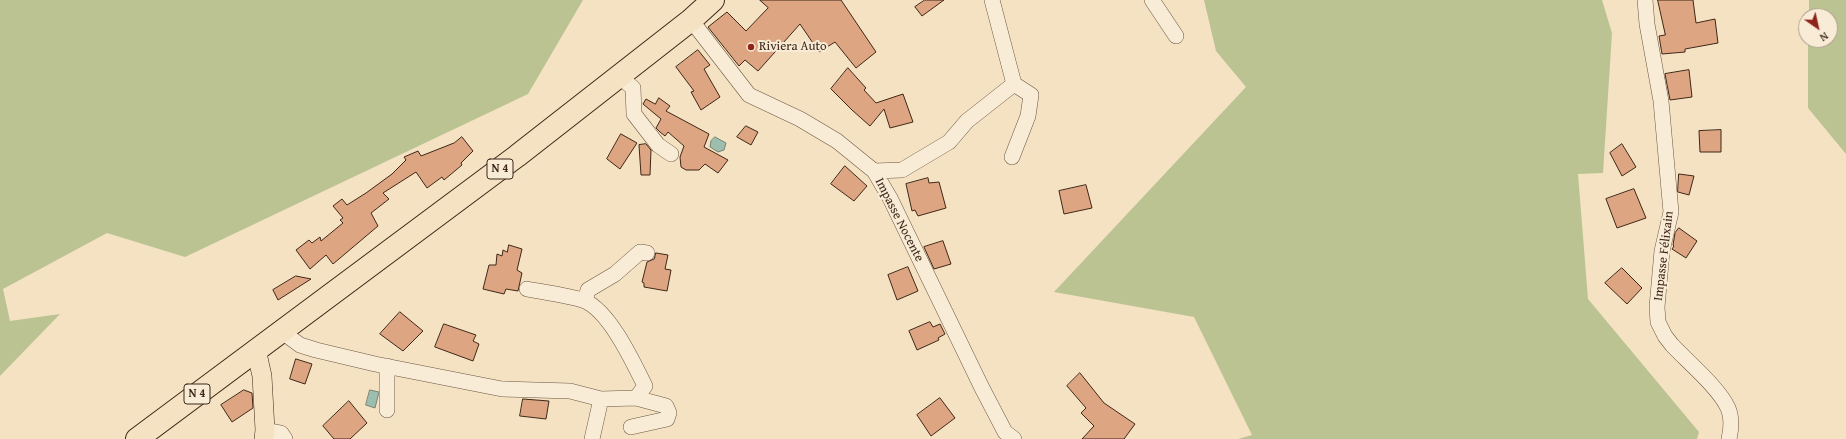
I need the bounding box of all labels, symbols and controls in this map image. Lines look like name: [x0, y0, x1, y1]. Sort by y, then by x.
north arrow: [1798, 8, 1838, 48]
text: N: [1817, 28, 1832, 46]
place label: Riviera Auto: [759, 39, 827, 55]
marker: Riviera Auto: [746, 42, 756, 52]
road number: N 4: [487, 159, 513, 179]
street label: Impasse Nocente: [871, 175, 927, 265]
street label: Impasse Félixain: [1651, 210, 1677, 302]
road number: N 4: [184, 384, 210, 404]

